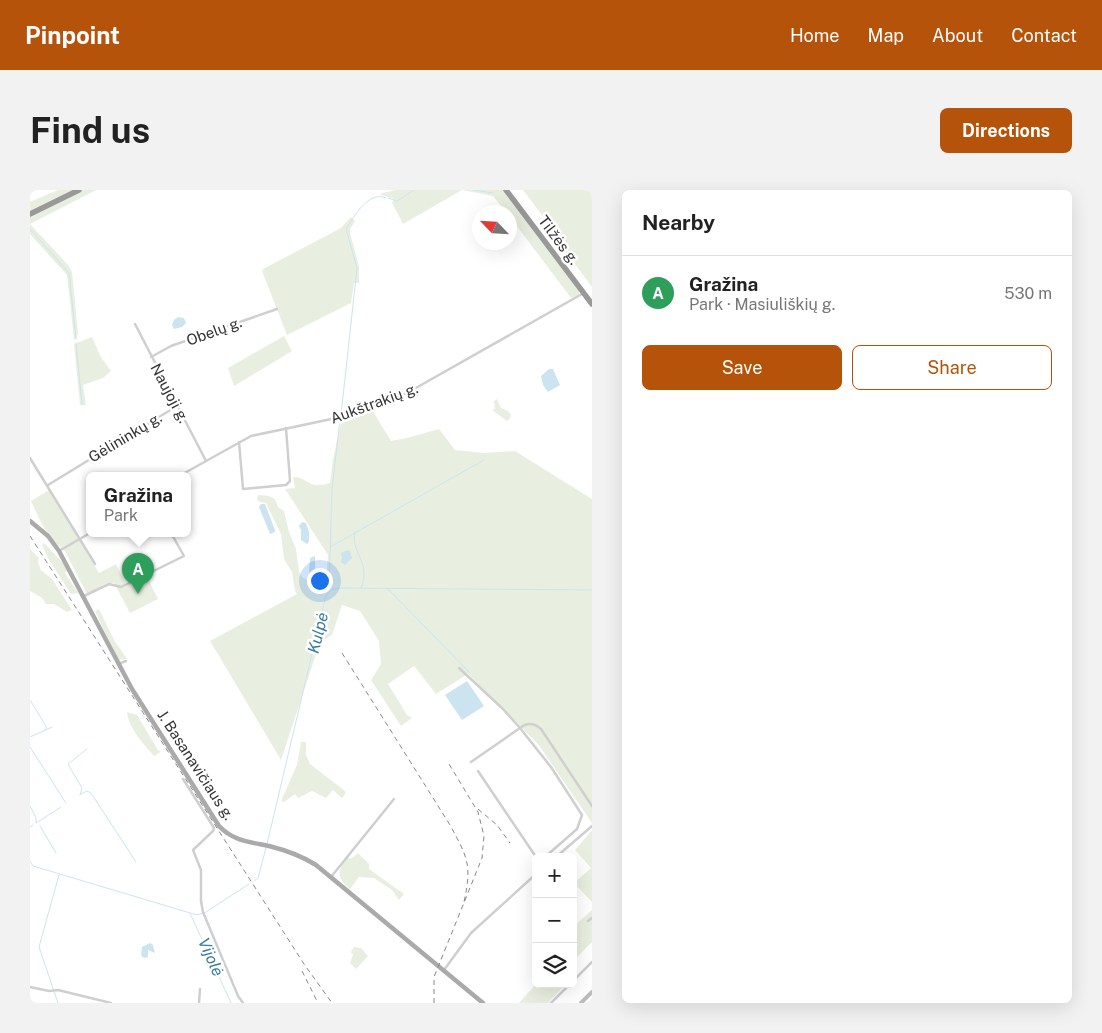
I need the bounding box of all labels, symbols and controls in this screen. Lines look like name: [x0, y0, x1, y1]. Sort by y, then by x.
text: Pinpoint: [25, 21, 120, 49]
text: Home: [790, 25, 840, 46]
text: Map: [868, 25, 904, 46]
text: About: [932, 25, 983, 46]
text: Contact: [1011, 25, 1077, 46]
button: Directions: [940, 108, 1072, 153]
text: Find us: [30, 110, 150, 151]
north arrow: [472, 205, 517, 250]
text: Nearby: [642, 210, 715, 235]
street label: Tilžės g.: [535, 212, 583, 268]
text: Gražina: [689, 273, 758, 295]
text: A: [652, 284, 664, 303]
text: 530 m: [1004, 284, 1052, 303]
text: Park · Masiuliškių g.: [689, 295, 835, 314]
street label: Obelų g.: [184, 313, 244, 349]
button: Save: [642, 345, 842, 390]
button: Share: [852, 345, 1052, 390]
street label: Naujoji g.: [147, 360, 193, 426]
street label: Aukštrakių g.: [328, 379, 420, 427]
street label: Gėlininkų g.: [85, 409, 165, 465]
popup: [86, 472, 191, 537]
text: Gražina: [104, 484, 173, 506]
text: Park: [104, 506, 138, 525]
pin: A: [122, 553, 154, 594]
your location: [307, 568, 333, 594]
water label: Kulpė: [304, 610, 332, 656]
street label: J. Basanavičiaus g.: [154, 707, 238, 823]
map controls: [532, 853, 577, 988]
button: +: [532, 853, 577, 898]
button: −: [532, 898, 577, 943]
water label: Vijolė: [194, 935, 228, 979]
button: layers: [532, 943, 577, 988]

